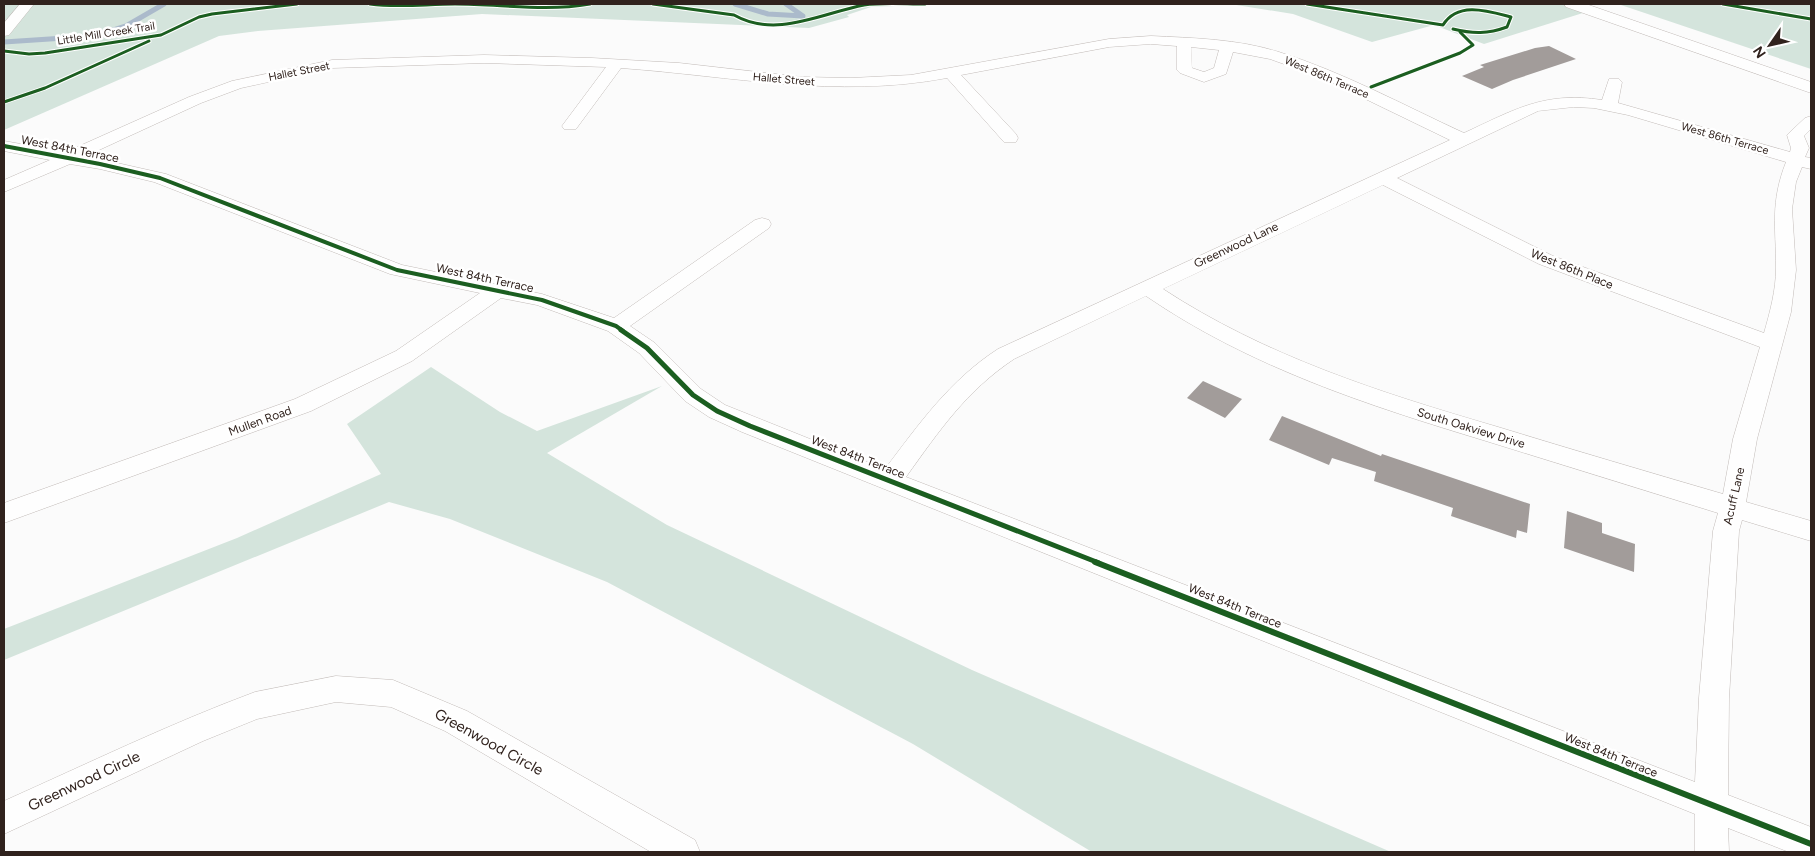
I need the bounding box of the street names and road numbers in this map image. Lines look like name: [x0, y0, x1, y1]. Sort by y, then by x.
street label: Little Mill Creek Trail: [56, 19, 156, 48]
street label: West 86th Terrace: [1283, 54, 1371, 101]
street label: Hallet Street: [267, 59, 331, 84]
street label: Hallet Street: [752, 70, 816, 89]
street label: West 86th Terrace: [1680, 120, 1770, 157]
street label: West 84th Terrace: [20, 133, 121, 165]
street label: Greenwood Lane: [1191, 219, 1281, 271]
street label: West 86th Place: [1529, 246, 1616, 292]
street label: West 84th Terrace: [435, 261, 536, 295]
street label: Mullen Road: [227, 403, 293, 439]
street label: South Oakview Drive: [1415, 405, 1527, 451]
street label: West 84th Terrace: [809, 433, 907, 482]
street label: Acuff Lane: [1721, 465, 1748, 526]
street label: West 84th Terrace: [1186, 581, 1284, 631]
street label: Greenwood Circle: [431, 705, 547, 779]
street label: West 84th Terrace: [1562, 730, 1660, 780]
street label: Greenwood Circle: [25, 747, 143, 815]

